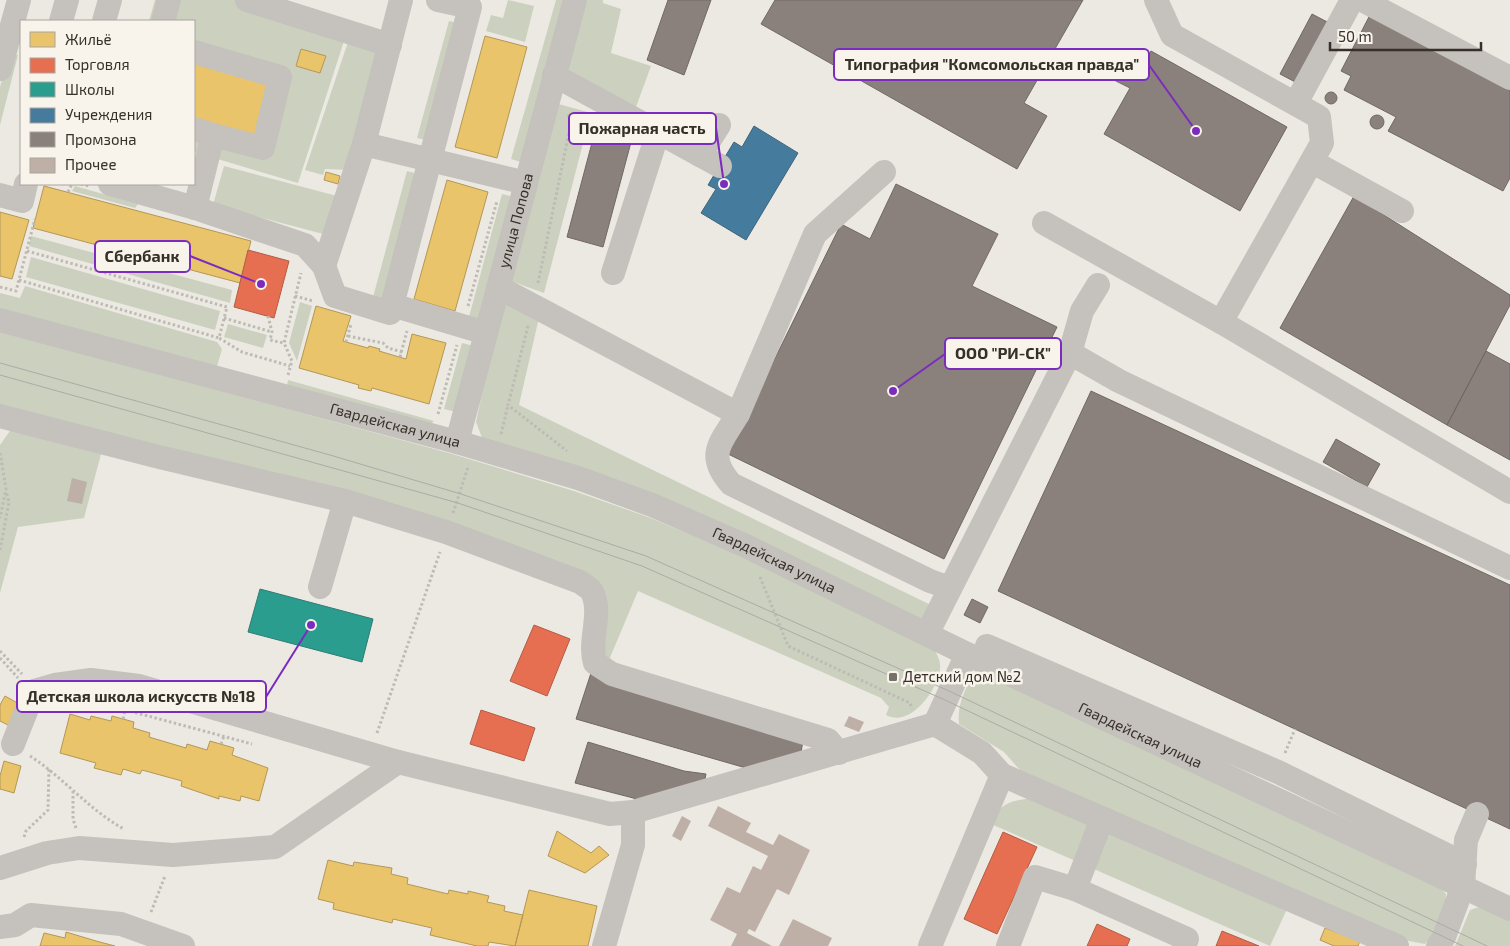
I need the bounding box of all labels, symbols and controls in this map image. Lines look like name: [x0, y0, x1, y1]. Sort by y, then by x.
legend: [20, 20, 195, 185]
scale bar: [1330, 20, 1481, 52]
text: 50 m: [1338, 27, 1372, 45]
text: Жильё: [65, 30, 112, 48]
callout: Типография "Комсомольская правда": [834, 49, 1149, 80]
text: Типография "Комсомольская правда": [845, 54, 1139, 73]
text: Торговля: [65, 55, 130, 73]
text: Школы: [65, 80, 115, 98]
text: Учреждения: [65, 105, 152, 123]
callout: Пожарная часть: [569, 113, 716, 144]
text: Пожарная часть: [578, 118, 706, 137]
text: Промзона: [65, 130, 137, 148]
text: Прочее: [65, 155, 117, 173]
street label: улица Попова: [494, 171, 536, 270]
callout: Сбербанк: [95, 241, 190, 272]
text: Сбербанк: [104, 246, 180, 265]
callout: ООО "РИ-СК": [945, 338, 1061, 369]
text: ООО "РИ-СК": [955, 343, 1051, 362]
street label: Гвардейская улица: [328, 398, 463, 451]
street label: Гвардейская улица: [710, 523, 839, 597]
place label: Детский дом №2: [903, 667, 1021, 685]
marker: Детский дом №2: [887, 671, 899, 683]
callout: Детская школа искусств №18: [17, 681, 266, 712]
text: Детская школа искусств №18: [26, 686, 256, 705]
street label: Гвардейская улица: [1076, 698, 1205, 771]

